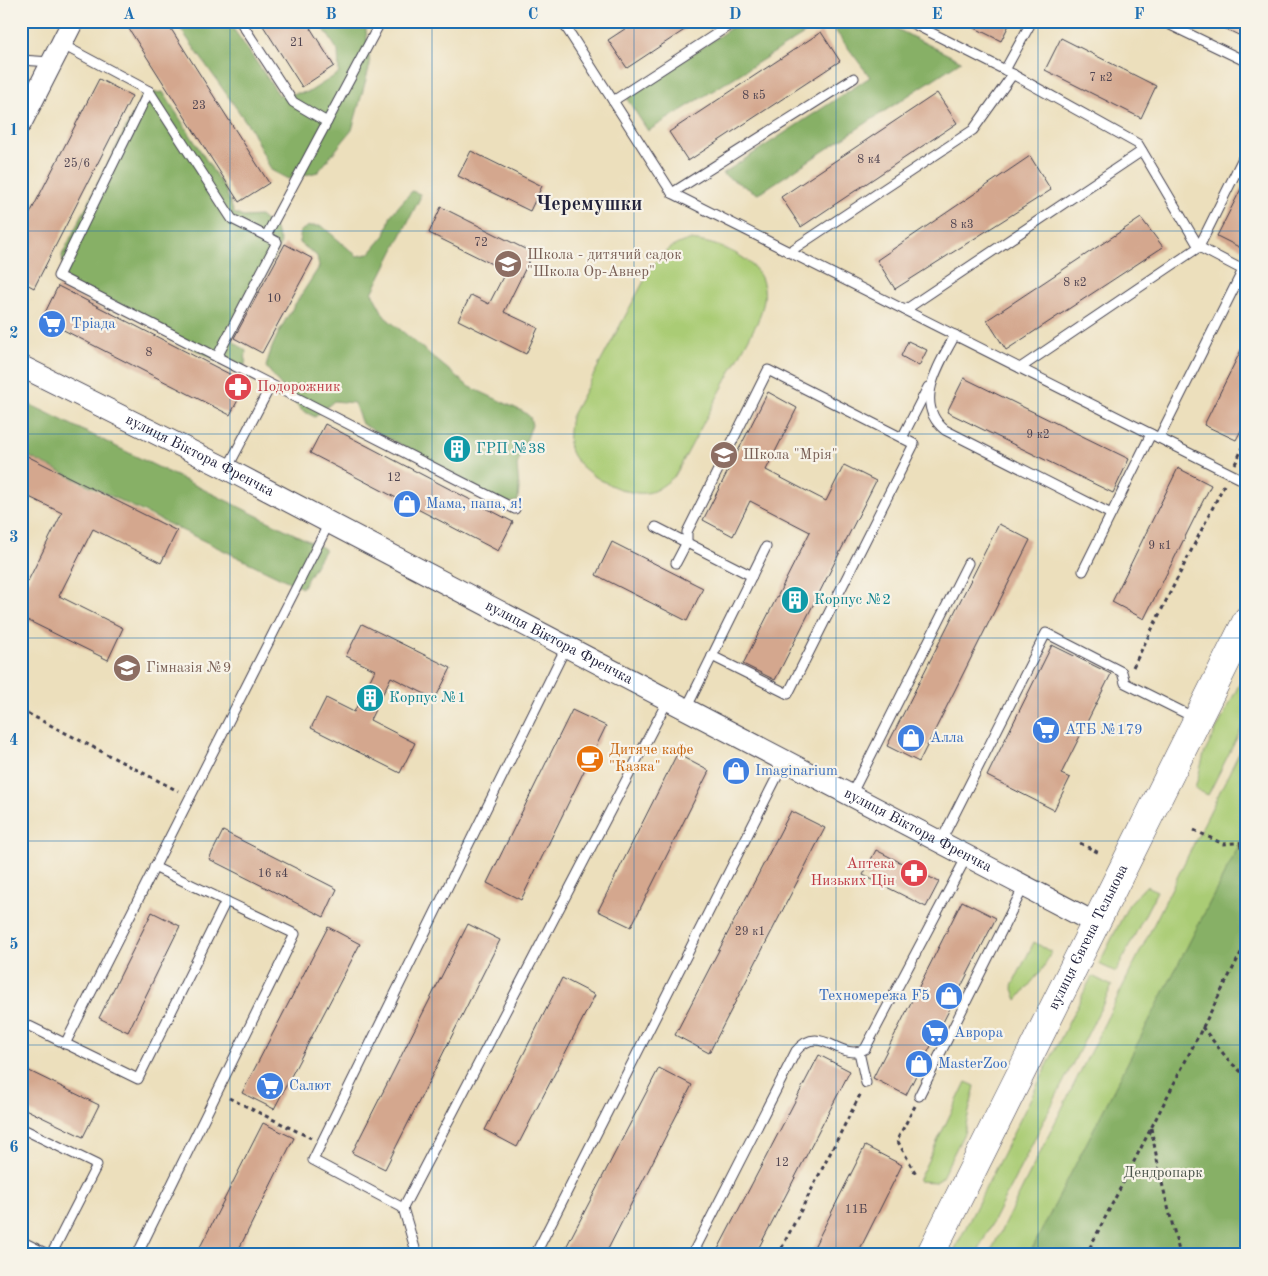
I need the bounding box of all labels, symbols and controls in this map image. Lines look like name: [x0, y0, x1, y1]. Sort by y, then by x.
text: A: [123, 7, 135, 23]
text: B: [325, 7, 337, 23]
text: C: [528, 7, 538, 23]
text: D: [729, 7, 741, 23]
text: E: [931, 7, 943, 23]
text: F: [1134, 7, 1145, 23]
house number: 21: [290, 37, 304, 49]
house number: 7 к2: [1089, 72, 1113, 84]
house number: 8 к5: [742, 89, 766, 102]
house number: 23: [192, 100, 206, 112]
text: 1: [9, 123, 19, 139]
house number: 8 к4: [857, 154, 881, 166]
house number: 25/6: [64, 157, 90, 170]
district label: Черемушки: [536, 195, 642, 215]
house number: 8 к3: [950, 219, 974, 231]
house number: 72: [474, 237, 488, 249]
place label: Школа - дитячий садок "Школа Ор-Авнер": [527, 248, 682, 280]
school or university icon: Школа - дитячий садок "Школа Ор-Авнер": [493, 249, 523, 279]
house number: 8 к2: [1063, 277, 1087, 289]
house number: 10: [267, 293, 281, 305]
supermarket icon: Тріада: [37, 309, 67, 339]
place label: Тріада: [71, 317, 116, 332]
text: 2: [9, 326, 19, 342]
house number: 8: [146, 347, 153, 359]
pharmacy icon: Подорожник: [223, 372, 253, 402]
place label: Подорожник: [257, 380, 341, 395]
street label: вулиця Віктора Френчка: [123, 412, 277, 500]
house number: 9 к2: [1026, 429, 1050, 441]
building icon: ГРП №38: [442, 434, 472, 464]
school or university icon: Школа "Мрія": [709, 440, 739, 470]
place label: ГРП №38: [476, 442, 545, 457]
place label: Школа "Мрія": [743, 448, 838, 463]
house number: 12: [387, 472, 401, 484]
shop icon: Мама, папа, я!: [392, 489, 422, 519]
place label: Мама, папа, я!: [426, 497, 522, 512]
text: 3: [9, 530, 19, 546]
house number: 9 к1: [1148, 540, 1172, 552]
building icon: Корпус №2: [780, 585, 810, 615]
place label: Корпус №2: [814, 593, 891, 608]
street label: вулиця Віктора Френчка: [483, 598, 636, 688]
school or university icon: Гімназія №9: [112, 653, 142, 683]
place label: Гімназія №9: [146, 661, 231, 676]
building icon: Корпус №1: [355, 683, 385, 713]
place label: Корпус №1: [389, 691, 466, 706]
supermarket icon: АТБ №179: [1031, 715, 1061, 745]
shop icon: Алла: [896, 723, 926, 753]
place label: АТБ №179: [1065, 723, 1143, 738]
place label: Алла: [930, 731, 965, 746]
text: 4: [9, 733, 19, 749]
place label: Дитяче кафе "Казка": [609, 743, 694, 775]
cafe icon: Дитяче кафе "Казка": [575, 744, 605, 774]
shop icon: Imaginarium: [721, 756, 751, 786]
place label: Imaginarium: [755, 764, 838, 779]
street label: вулиця Віктора Френчка: [842, 786, 995, 875]
place label: Аптека Низьких Цін: [811, 857, 896, 889]
pharmacy icon: Аптека Низьких Цін: [899, 858, 929, 888]
street label: вулиця Євгена Тельнова: [1046, 862, 1131, 1012]
house number: 16 к4: [258, 868, 288, 880]
house number: 29 к1: [735, 926, 765, 938]
text: 5: [9, 937, 19, 953]
shop icon: Техномережа F5: [934, 981, 964, 1011]
place label: Техномережа F5: [819, 989, 930, 1004]
supermarket icon: Аврора: [920, 1018, 950, 1048]
place label: Аврора: [954, 1026, 1004, 1041]
shop icon: MasterZoo: [904, 1049, 934, 1079]
place label: MasterZoo: [938, 1057, 1007, 1072]
supermarket icon: Салют: [255, 1071, 285, 1101]
place label: Салют: [289, 1079, 331, 1094]
text: 6: [9, 1140, 19, 1156]
house number: 12: [775, 1157, 789, 1169]
park label: Дендропарк: [1123, 1166, 1203, 1181]
house number: 11Б: [845, 1204, 867, 1216]

